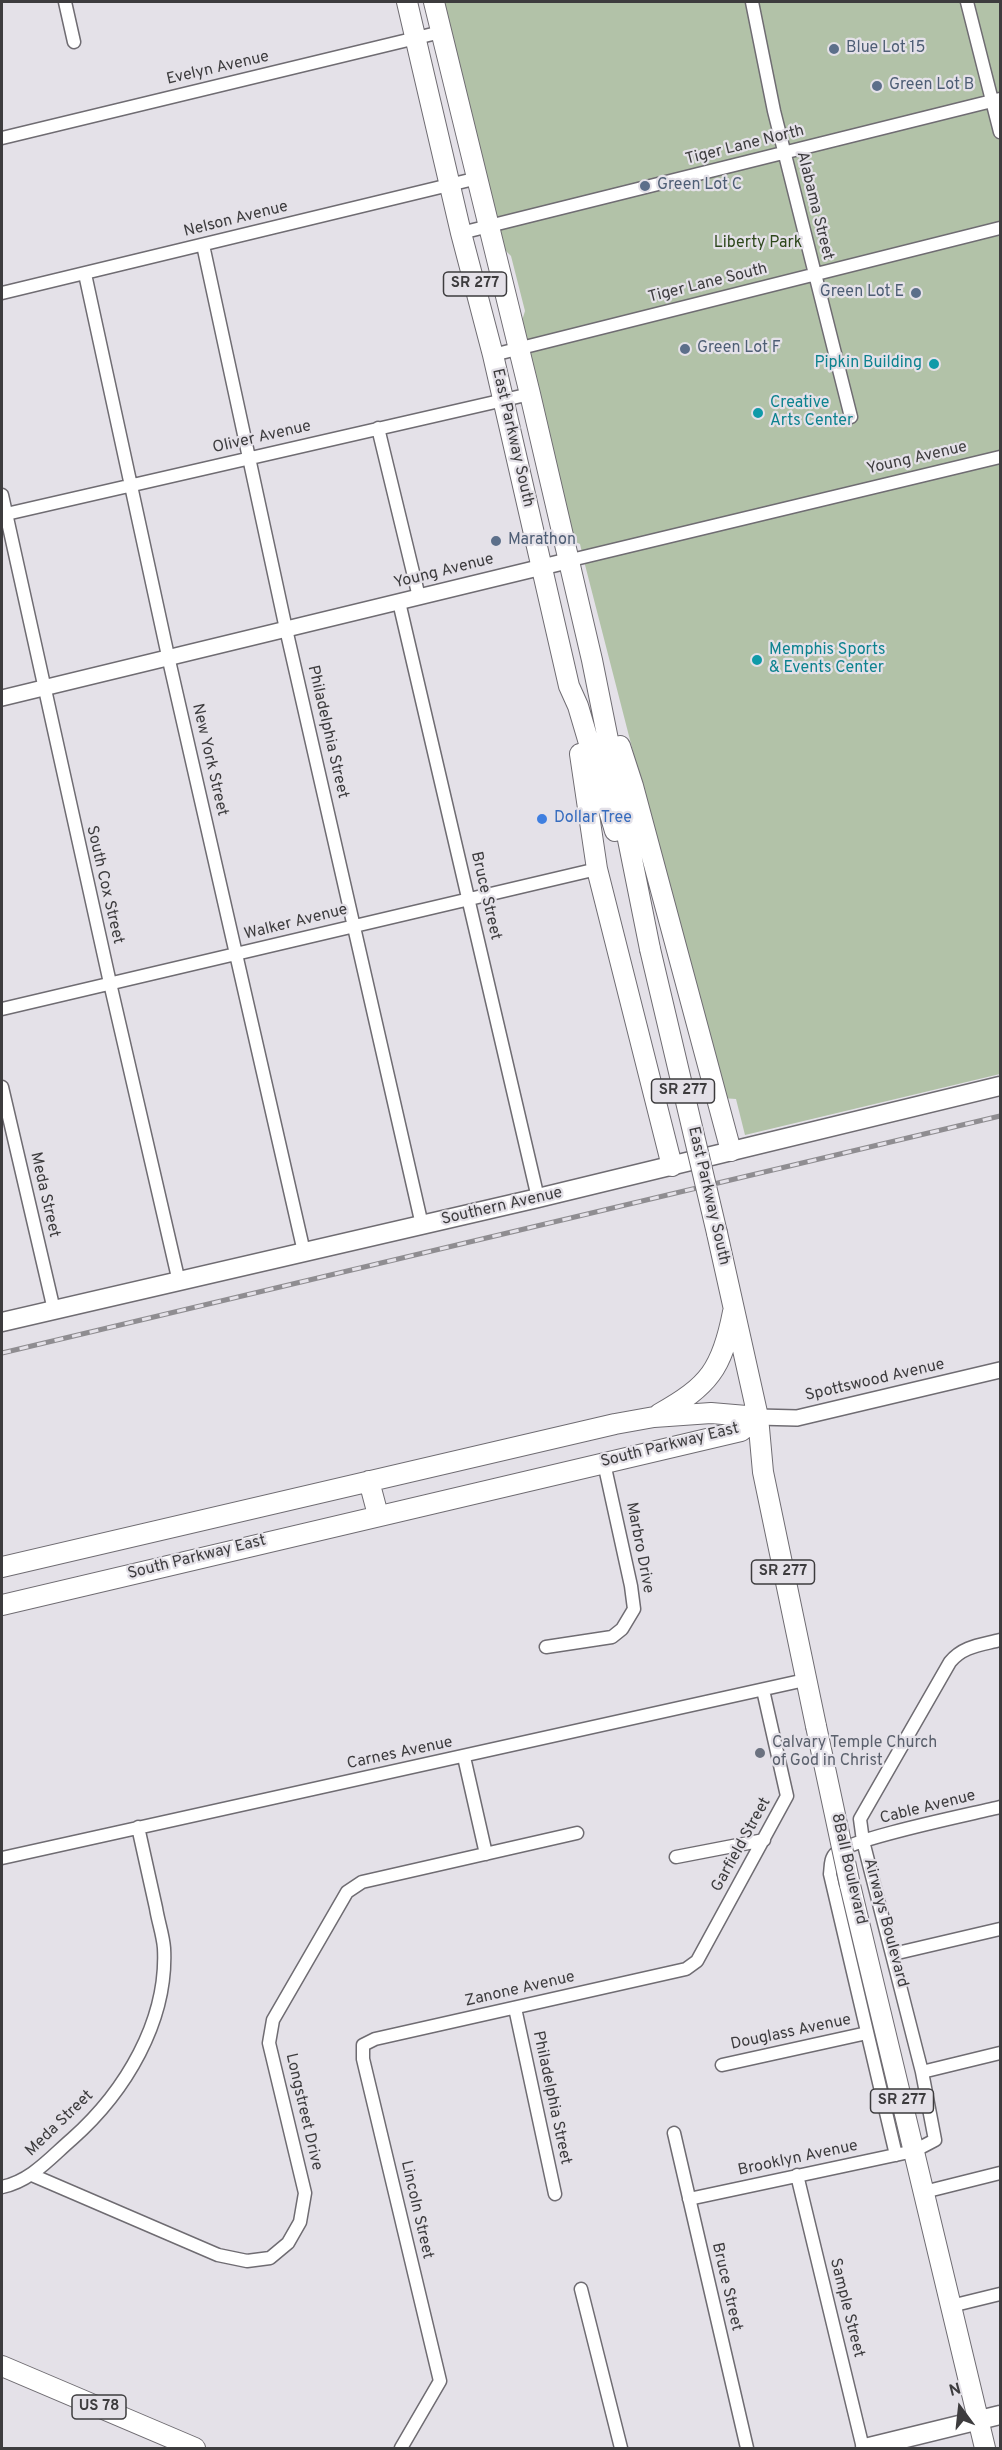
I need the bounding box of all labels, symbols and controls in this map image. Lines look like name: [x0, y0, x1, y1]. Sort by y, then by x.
place label: Blue Lot 15: [846, 39, 925, 59]
marker: Blue Lot 15: [827, 42, 841, 56]
street label: Evelyn Avenue: [165, 48, 271, 90]
place label: Green Lot B: [889, 76, 974, 96]
marker: Green Lot B: [870, 79, 884, 93]
street label: Tiger Lane North: [684, 122, 806, 170]
street label: Alabama Street: [791, 150, 837, 262]
place label: Green Lot C: [657, 176, 742, 196]
marker: Green Lot C: [638, 179, 652, 193]
street label: Nelson Avenue: [182, 198, 290, 242]
park label: Liberty Park: [714, 234, 802, 254]
street label: Tiger Lane South: [646, 260, 770, 308]
road number: SR 277: [444, 272, 506, 296]
place label: Green Lot E: [820, 283, 904, 303]
marker: Green Lot E: [909, 286, 923, 300]
place label: Green Lot F: [697, 339, 781, 359]
marker: Green Lot F: [678, 342, 692, 356]
place label: Pipkin Building: [814, 354, 922, 374]
marker: Pipkin Building: [927, 357, 941, 371]
street label: East Parkway South: [487, 367, 537, 509]
place label: Creative Arts Center: [770, 394, 853, 432]
marker: Creative Arts Center: [751, 406, 765, 420]
street label: Oliver Avenue: [211, 417, 313, 459]
street label: Young Avenue: [865, 438, 969, 480]
place label: Marathon: [508, 531, 576, 551]
marker: Marathon: [489, 534, 503, 548]
street label: Young Avenue: [392, 550, 496, 594]
place label: Memphis Sports & Events Center: [769, 641, 885, 679]
marker: Memphis Sports & Events Center: [750, 653, 764, 667]
street label: Philadelphia Street: [302, 664, 352, 800]
street label: New York Street: [187, 702, 231, 818]
place label: Dollar Tree: [554, 809, 632, 829]
marker: Dollar Tree: [535, 812, 549, 826]
street label: South Cox Street: [81, 824, 127, 946]
street label: Bruce Street: [466, 850, 504, 942]
street label: Walker Avenue: [242, 901, 350, 945]
road number: SR 277: [652, 1079, 714, 1103]
street label: East Parkway South: [683, 1125, 733, 1267]
street label: Meda Street: [25, 1150, 63, 1240]
street label: Southern Avenue: [440, 1184, 564, 1230]
street label: Spottswood Avenue: [803, 1356, 947, 1406]
street label: South Parkway East: [599, 1420, 741, 1472]
street label: Marbro Drive: [621, 1501, 657, 1595]
street label: South Parkway East: [126, 1532, 268, 1584]
road number: SR 277: [752, 1560, 814, 1584]
street label: Carnes Avenue: [345, 1733, 455, 1775]
place label: Calvary Temple Church of God in Christ: [772, 1734, 937, 1772]
marker: Calvary Temple Church of God in Christ: [753, 1746, 767, 1760]
street label: Cable Avenue: [878, 1787, 978, 1829]
street label: Garfield Street: [708, 1794, 776, 1896]
street label: 8Ball Boulevard: [826, 1812, 870, 1926]
street label: Airways Boulevard: [859, 1856, 911, 1990]
street label: Zanone Avenue: [463, 1968, 577, 2012]
street label: Douglass Avenue: [729, 2011, 853, 2055]
street label: Philadelphia Street: [527, 2029, 575, 2167]
street label: Longstreet Drive: [280, 2052, 326, 2172]
street label: Meda Street: [22, 2087, 98, 2161]
road number: SR 277: [870, 2089, 934, 2113]
street label: Brooklyn Avenue: [736, 2137, 860, 2181]
street label: Lincoln Street: [395, 2159, 437, 2261]
street label: Bruce Street: [707, 2241, 745, 2333]
street label: Sample Street: [824, 2256, 868, 2360]
north arrow: [930, 2378, 990, 2438]
text: N: [947, 2379, 963, 2402]
road number: US 78: [72, 2395, 126, 2419]

